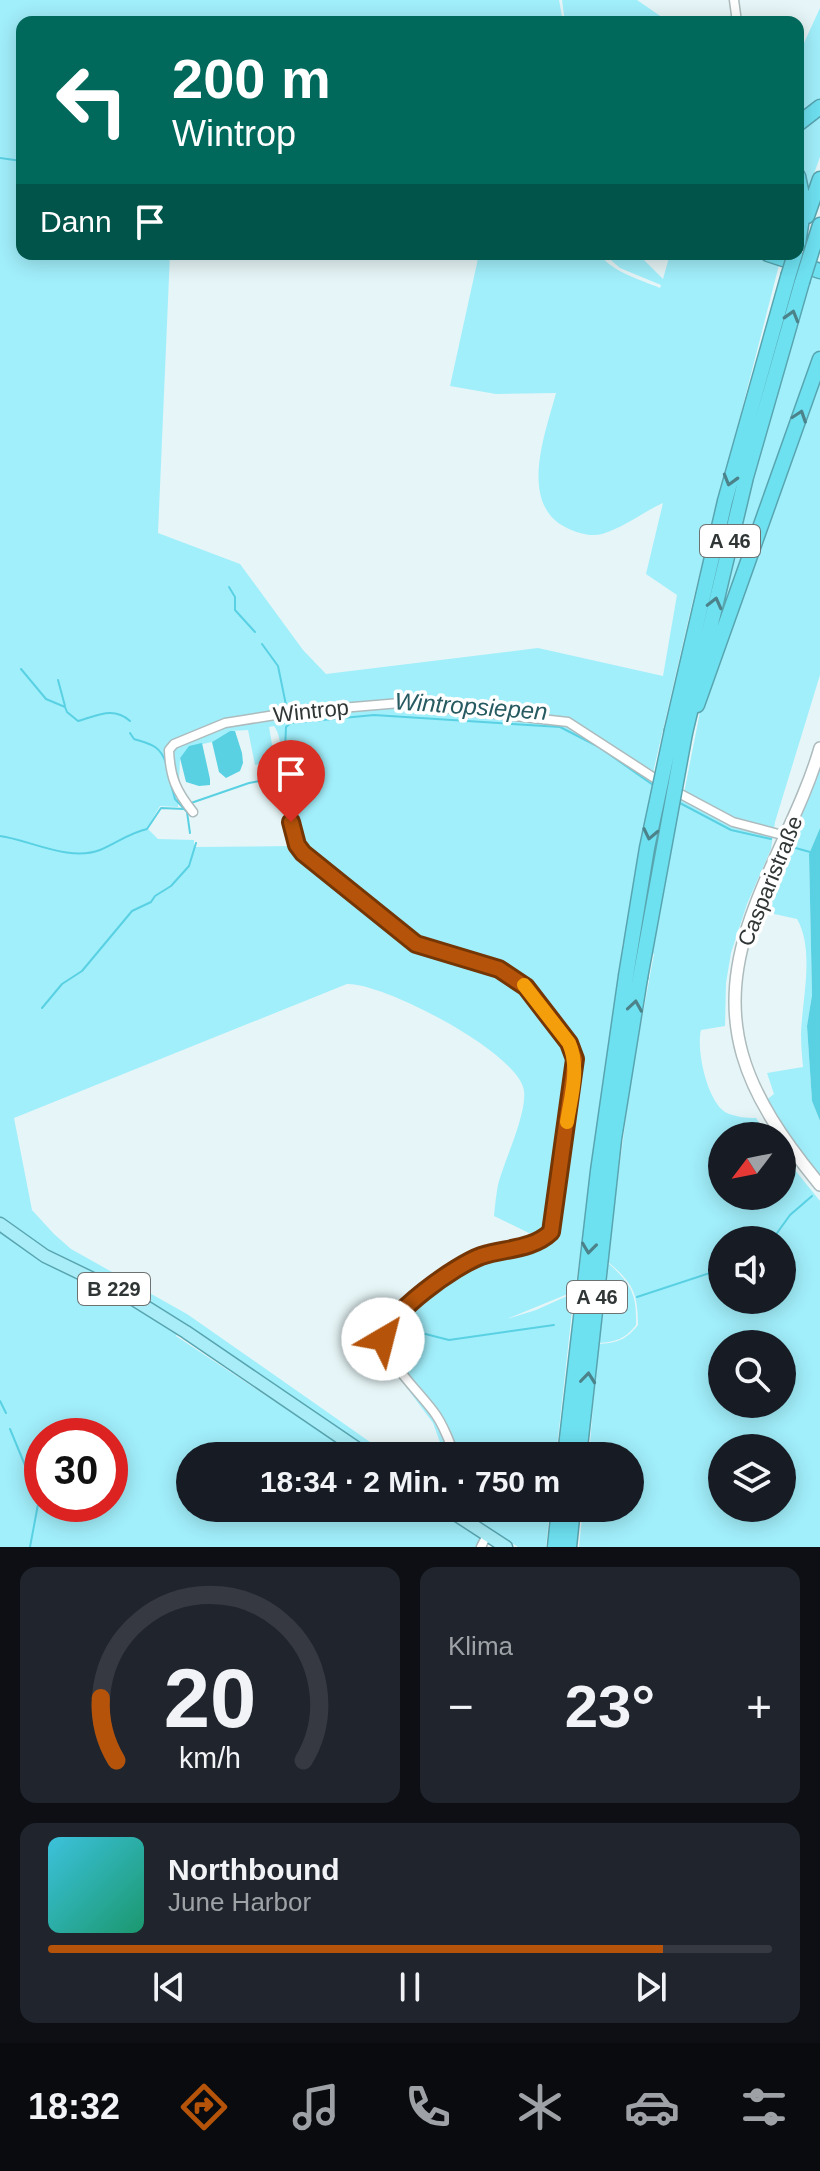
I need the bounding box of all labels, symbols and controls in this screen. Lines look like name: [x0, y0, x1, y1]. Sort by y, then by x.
text: 200 m: [172, 47, 331, 110]
icon: left: [40, 48, 144, 152]
text: Wintrop: [172, 113, 296, 154]
icon: arrive: [128, 200, 172, 244]
text: Dann: [40, 205, 112, 238]
one-way arrow: [783, 309, 799, 323]
one-way arrow: [790, 410, 807, 424]
one-way arrow: [723, 473, 740, 487]
road number: A 46: [700, 525, 760, 557]
one-way arrow: [705, 596, 722, 610]
water label: Wintropsiepen: [394, 687, 548, 725]
street label: Wintrop: [272, 695, 350, 727]
pin: [257, 740, 325, 822]
icon: arrive: [269, 752, 313, 796]
street label: Casparistraße: [733, 812, 807, 950]
one-way arrow: [642, 827, 659, 840]
one-way arrow: [626, 999, 643, 1013]
north arrow: [708, 1122, 796, 1210]
map controls: [708, 1122, 796, 1522]
button: sound: [708, 1226, 796, 1314]
one-way arrow: [580, 1242, 597, 1255]
road number: B 229: [78, 1273, 150, 1305]
road number: A 46: [567, 1281, 627, 1313]
position arrow: [341, 1297, 425, 1381]
button: search: [708, 1330, 796, 1418]
one-way arrow: [579, 1372, 596, 1385]
speed limit sign: 30: [24, 1418, 128, 1522]
button: layers: [708, 1434, 796, 1522]
text: 18:34 · 2 Min. · 750 m: [260, 1465, 560, 1498]
text: Klima: [448, 1631, 513, 1661]
text: 20: [164, 1652, 256, 1745]
text: 23°: [565, 1673, 655, 1740]
text: −: [448, 1682, 474, 1731]
text: +: [746, 1682, 772, 1731]
text: km/h: [179, 1742, 241, 1774]
text: Northbound: [168, 1853, 340, 1886]
text: June Harbor: [168, 1887, 311, 1917]
icon: previous: [147, 1965, 191, 2009]
icon: pause: [388, 1965, 432, 2009]
icon: next: [629, 1965, 673, 2009]
icon: directions: [176, 2079, 232, 2135]
icon: music: [288, 2079, 344, 2135]
icon: phone: [400, 2079, 456, 2135]
icon: climate: [512, 2079, 568, 2135]
icon: car: [624, 2079, 680, 2135]
icon: filters: [736, 2079, 792, 2135]
text: 18:32: [28, 2086, 120, 2127]

